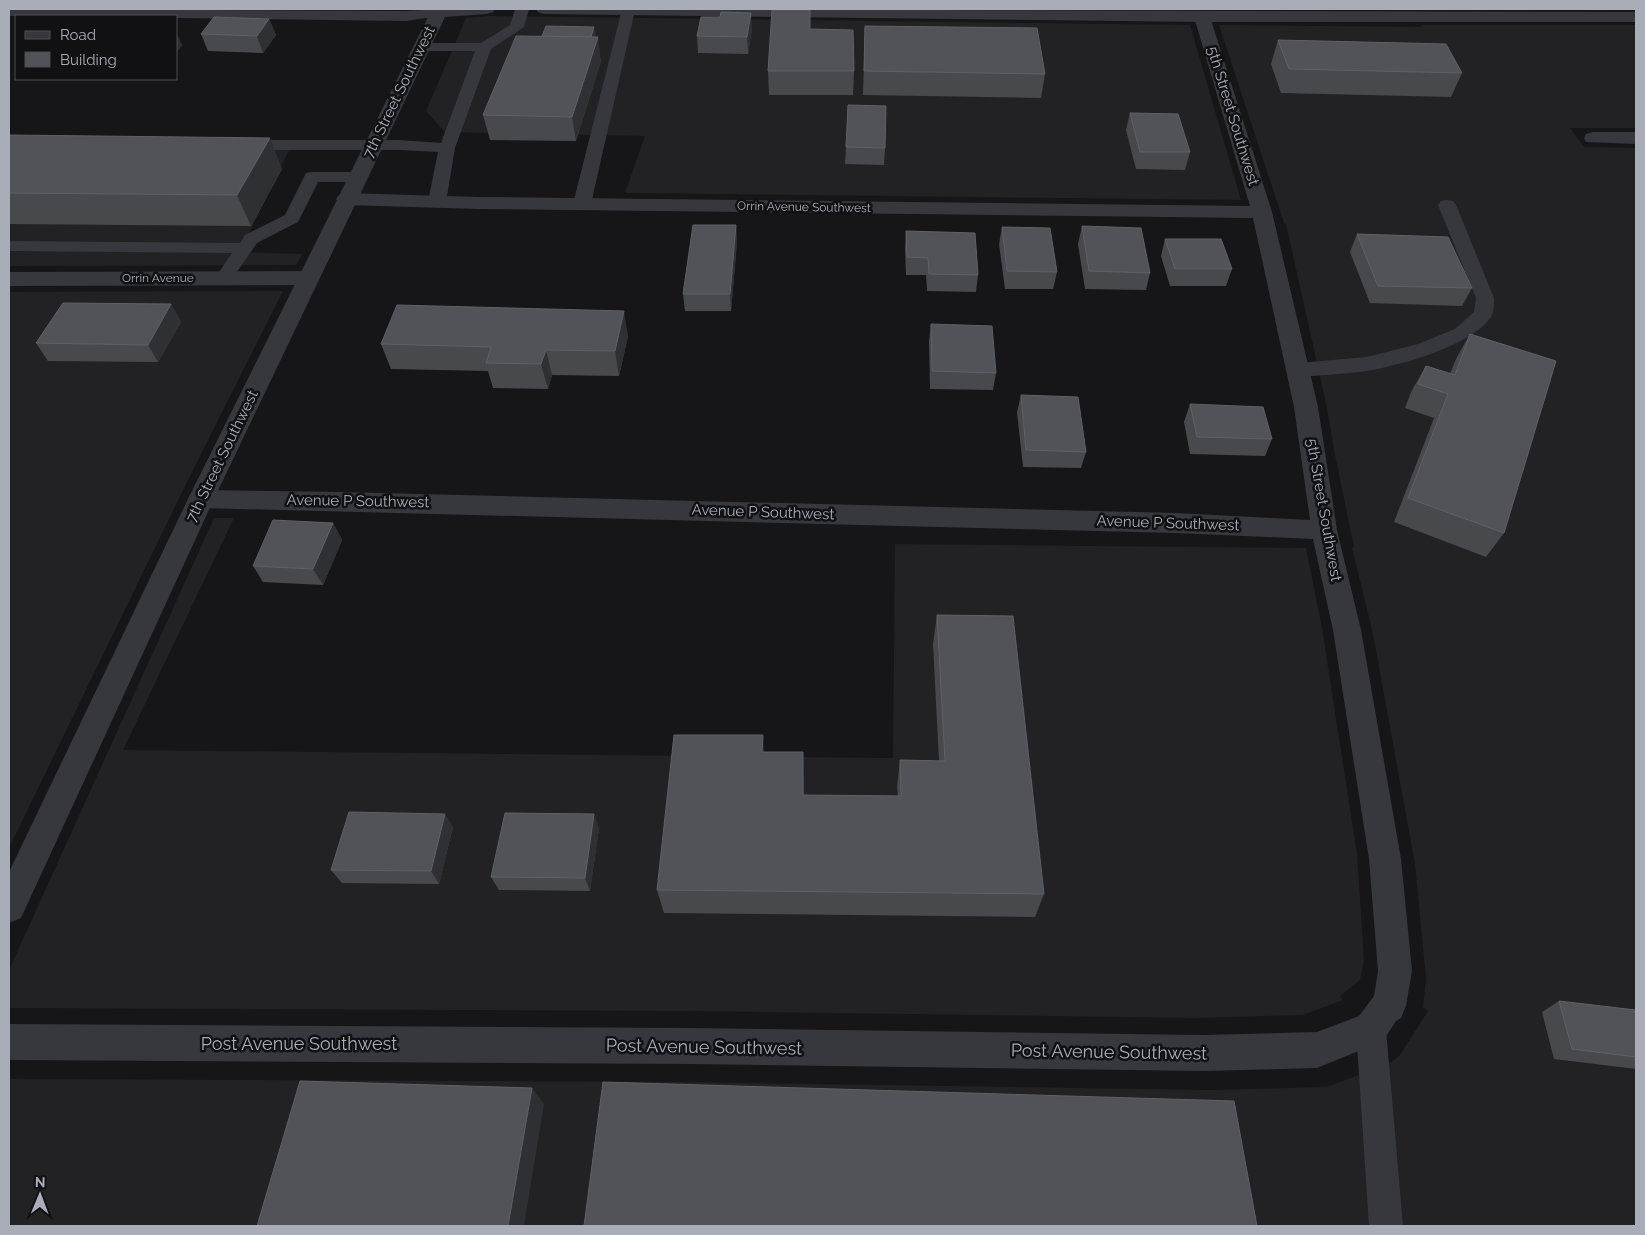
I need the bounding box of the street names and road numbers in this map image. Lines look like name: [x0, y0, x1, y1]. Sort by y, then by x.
street label: 7th Street Southwest: [359, 23, 439, 161]
street label: 5th Street Southwest: [1203, 44, 1263, 188]
street label: Orrin Avenue Southwest: [737, 199, 871, 215]
street label: Orrin Avenue: [122, 271, 194, 285]
street label: 7th Street Southwest: [182, 387, 262, 525]
street label: 5th Street Southwest: [1303, 437, 1345, 583]
street label: Avenue P Southwest: [286, 491, 430, 511]
street label: Avenue P Southwest: [691, 501, 835, 523]
street label: Avenue P Southwest: [1096, 512, 1240, 534]
street label: Post Avenue Southwest: [201, 1033, 397, 1054]
street label: Post Avenue Southwest: [606, 1034, 802, 1059]
street label: Post Avenue Southwest: [1011, 1039, 1207, 1064]

